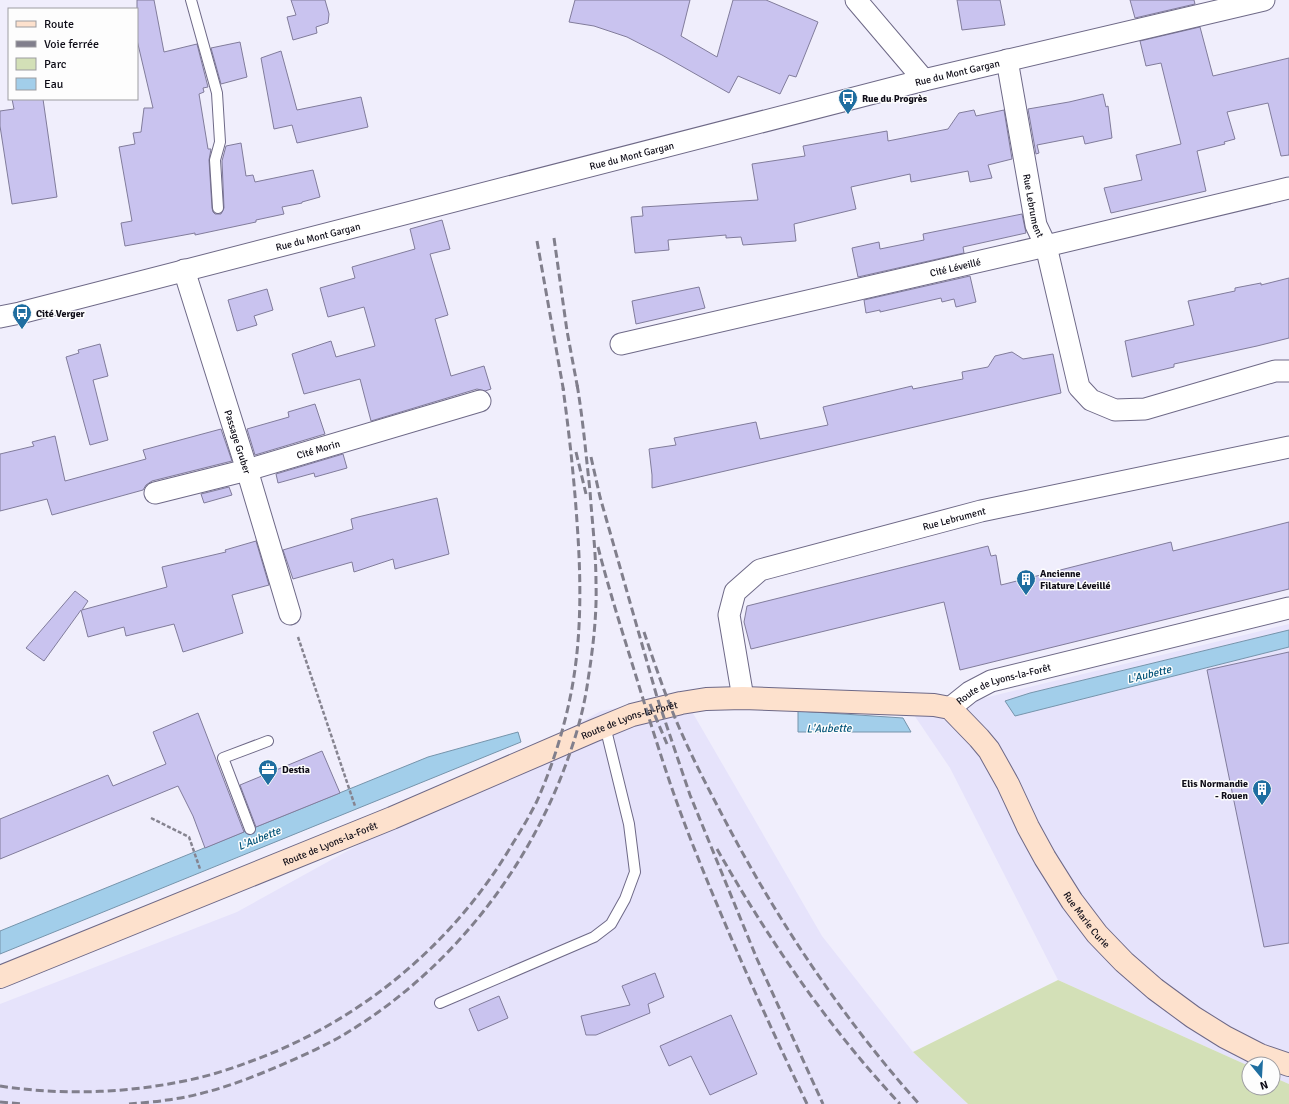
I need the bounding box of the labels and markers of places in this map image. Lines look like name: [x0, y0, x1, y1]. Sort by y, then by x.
bus stop icon: Rue du Progrès: [837, 87, 859, 115]
place label: Rue du Progrès: [862, 93, 928, 105]
bus stop icon: Cité Verger: [11, 302, 33, 330]
place label: Cité Verger: [36, 308, 85, 320]
building icon: Ancienne Filature Léveillé: [1015, 568, 1037, 596]
place label: Ancienne Filature Léveillé: [1040, 568, 1110, 592]
office icon: Destia: [257, 758, 279, 786]
place label: Destia: [282, 764, 310, 776]
place label: Elis Normandie - Rouen: [1181, 778, 1249, 802]
building icon: Elis Normandie - Rouen: [1251, 778, 1273, 806]

